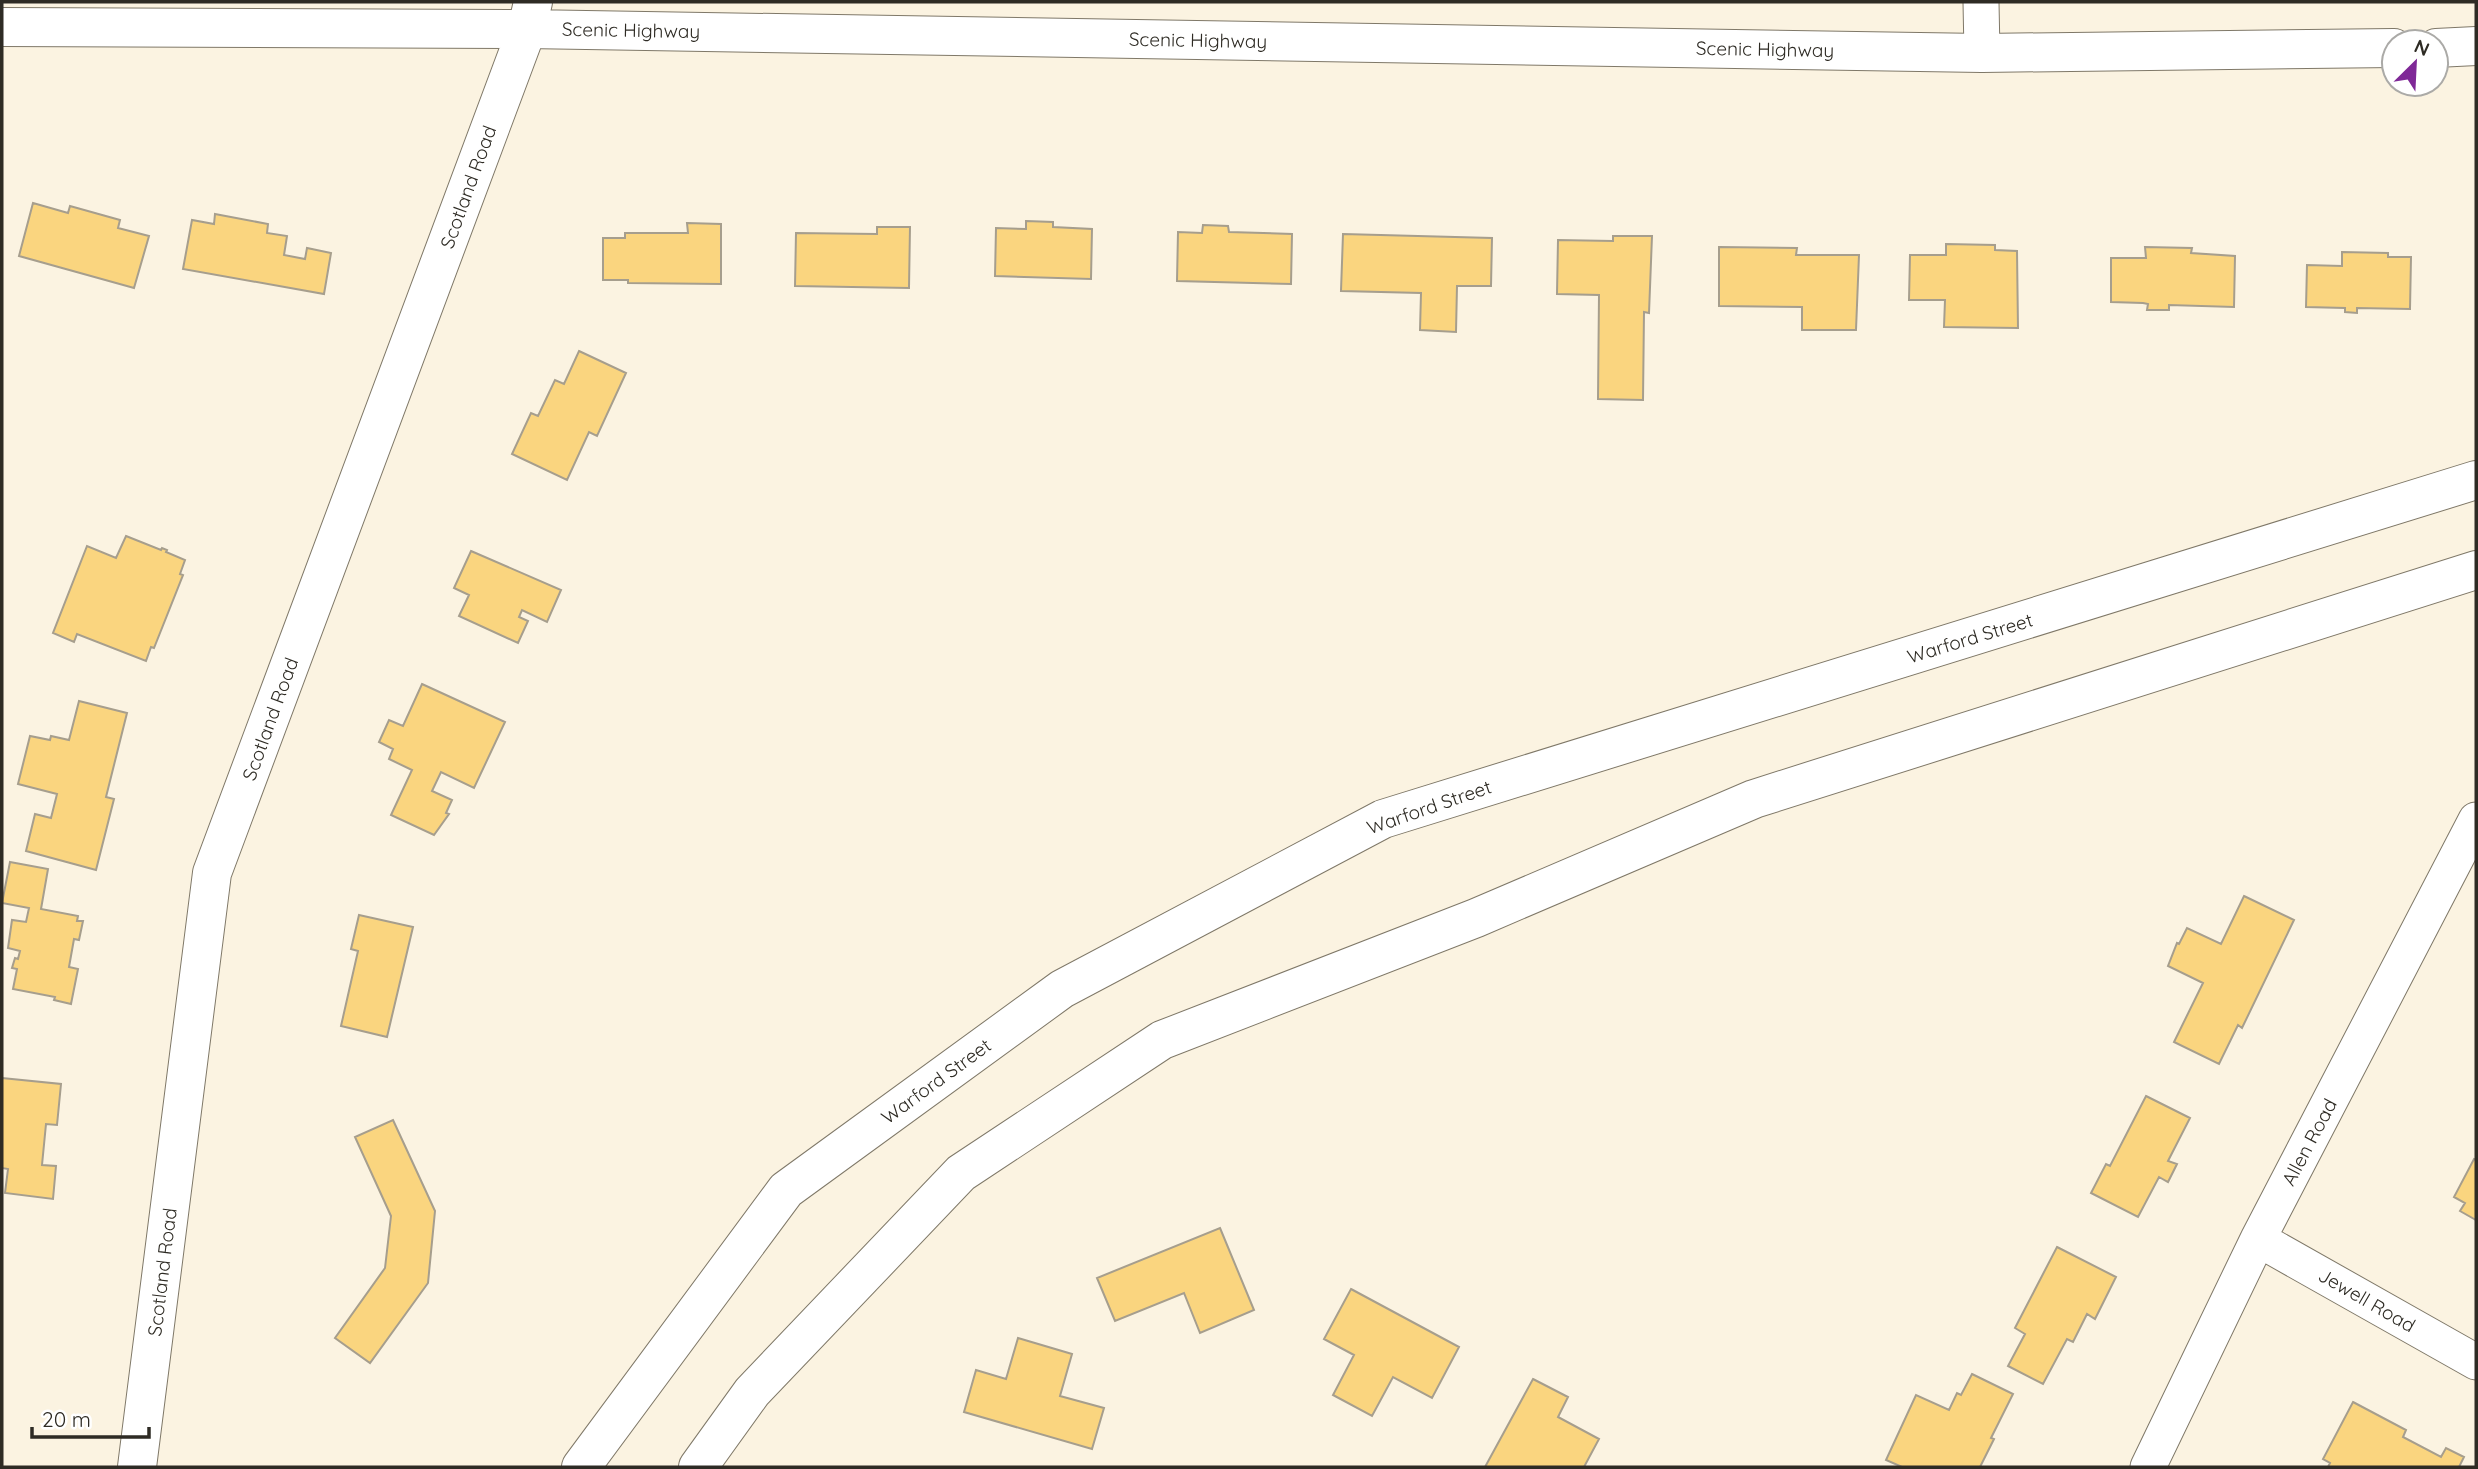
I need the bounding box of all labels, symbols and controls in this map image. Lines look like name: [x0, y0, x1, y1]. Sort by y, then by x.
street label: Scenic Highway: [562, 17, 700, 43]
street label: Scenic Highway: [1129, 27, 1267, 53]
north arrow: [2380, 28, 2450, 98]
text: N: [2411, 34, 2433, 61]
street label: Scenic Highway: [1696, 36, 1834, 62]
street label: Scotland Road: [435, 122, 501, 252]
street label: Warford Street: [1904, 607, 2036, 669]
street label: Scotland Road: [237, 654, 303, 784]
street label: Warford Street: [1364, 774, 1494, 840]
street label: Warford Street: [876, 1033, 996, 1129]
street label: Allen Road: [2276, 1094, 2342, 1190]
street label: Scotland Road: [142, 1206, 182, 1338]
street label: Jewell Road: [2314, 1263, 2420, 1337]
scale bar: [32, 1396, 149, 1440]
text: 20 m: [42, 1406, 91, 1432]

